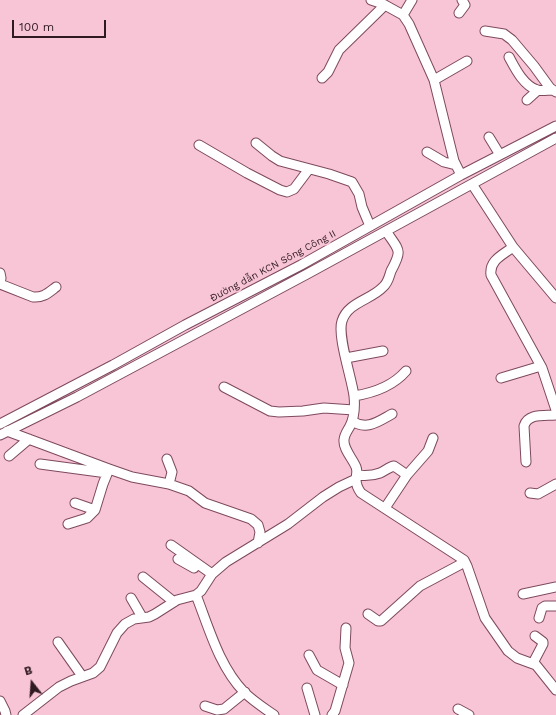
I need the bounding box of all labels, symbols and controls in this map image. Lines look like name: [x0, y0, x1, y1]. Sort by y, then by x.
scale bar: [14, 12, 108, 38]
text: 100 m: [19, 20, 54, 34]
street label: Đường dẫn KCN Sông Công II: [208, 228, 338, 304]
north arrow: [12, 663, 52, 703]
text: B: [23, 664, 34, 678]

